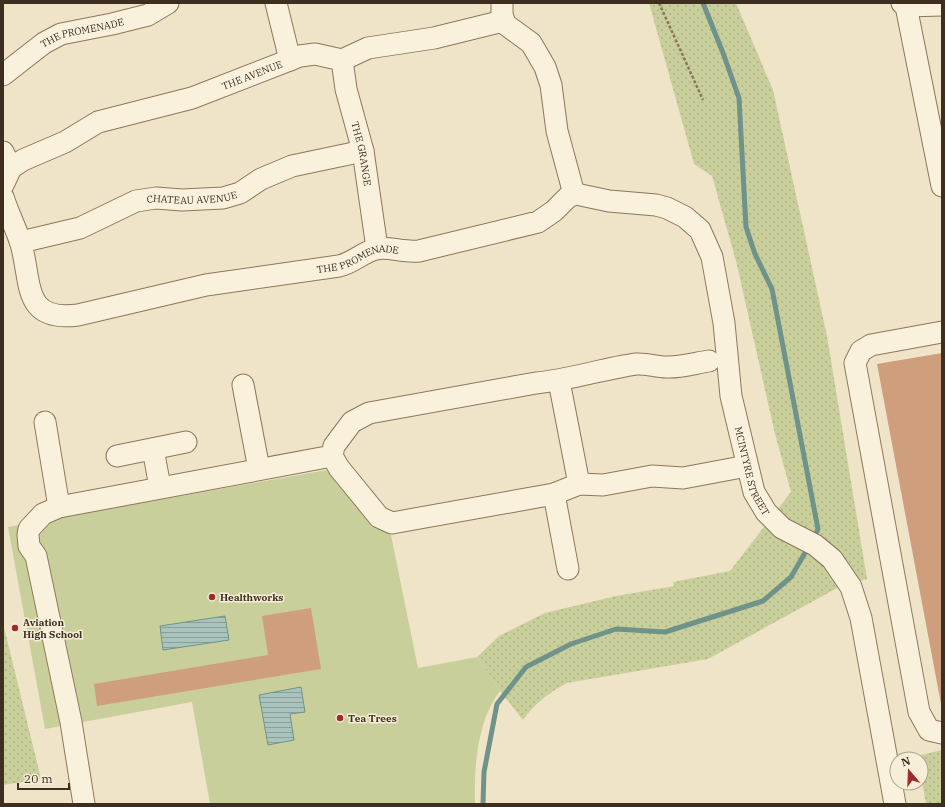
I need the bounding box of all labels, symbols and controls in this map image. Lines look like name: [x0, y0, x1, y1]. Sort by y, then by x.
street label: THE PROMENADE: [38, 15, 125, 51]
street label: THE AVENUE: [220, 57, 284, 93]
street label: THE GRANGE: [348, 120, 374, 187]
street label: CHATEAU AVENUE: [146, 188, 239, 207]
street label: THE PROMENADE: [316, 242, 400, 276]
street label: MCINTYRE STREET: [732, 425, 773, 518]
place label: Healthworks: [220, 591, 283, 604]
marker: Healthworks: [207, 592, 217, 602]
place label: Aviation High School: [23, 616, 82, 641]
marker: Aviation High School: [10, 623, 20, 633]
place label: Tea Trees: [348, 712, 397, 725]
marker: Tea Trees: [335, 713, 345, 723]
north arrow: [889, 751, 929, 791]
text: N: [899, 753, 912, 770]
scale bar: [18, 765, 69, 791]
text: 20 m: [24, 771, 53, 786]

